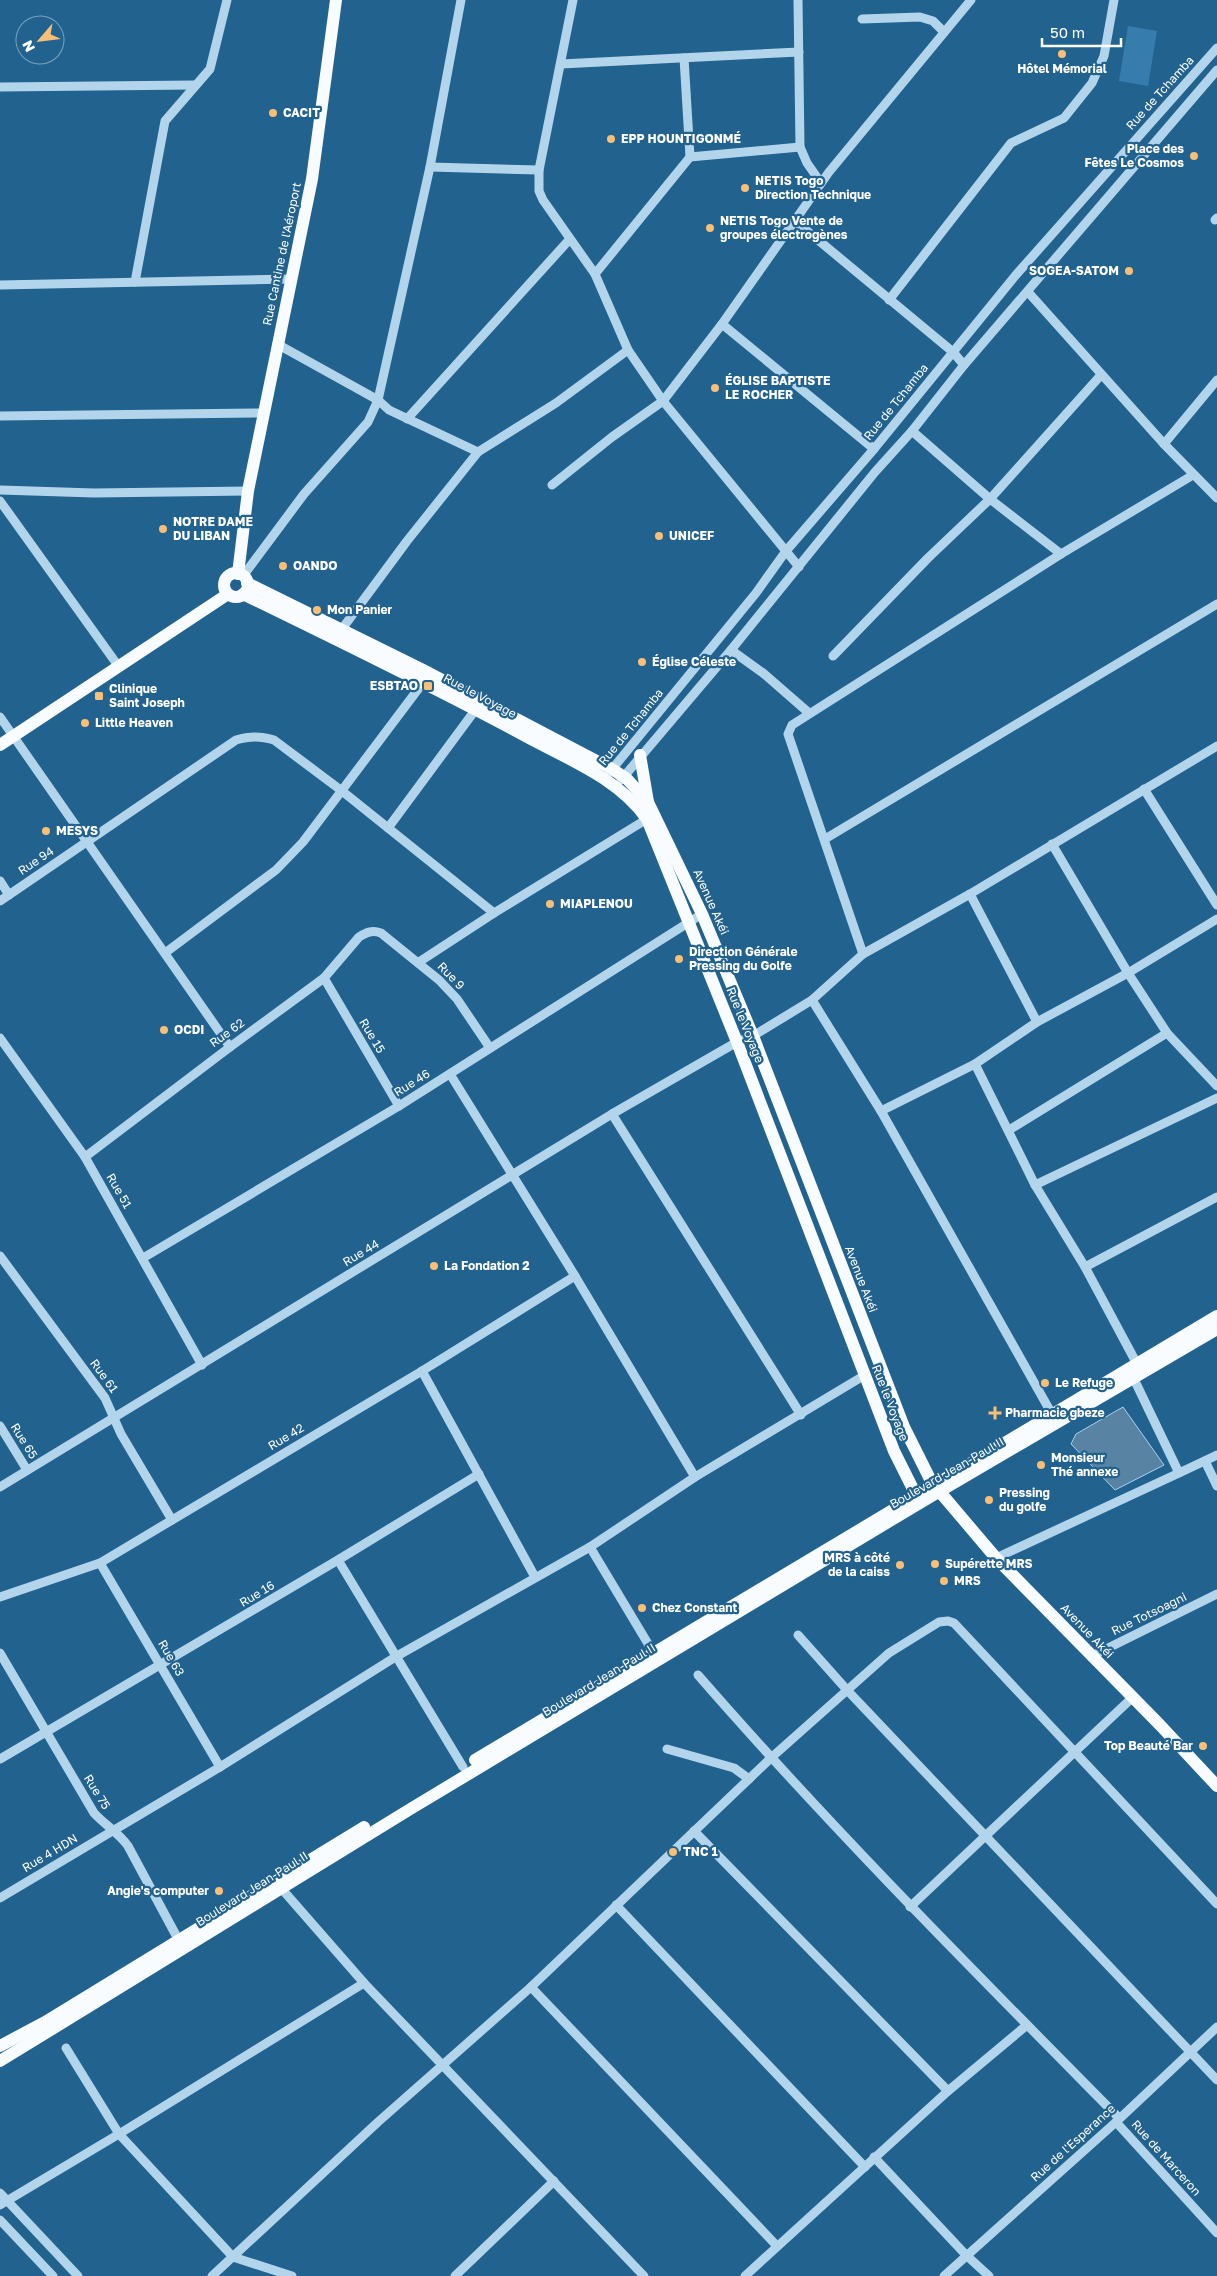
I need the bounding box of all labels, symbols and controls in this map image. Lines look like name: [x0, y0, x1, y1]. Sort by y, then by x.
north arrow: [15, 15, 65, 65]
scale bar: [1042, 15, 1121, 47]
text: 50 m: [1050, 23, 1085, 41]
text: N: [18, 38, 38, 55]
marker: Hôtel Mémorial: [1056, 48, 1068, 60]
street label: Rue de Tchamba: [1122, 53, 1197, 133]
place label: Hôtel Mémorial: [1017, 61, 1107, 76]
place label: CACIT: [283, 105, 320, 120]
marker: CACIT: [267, 107, 279, 119]
place label: EPP HOUNTIGONMÉ: [621, 131, 741, 146]
marker: EPP HOUNTIGONMÉ: [605, 133, 617, 145]
place label: Place des Fêtes Le Cosmos: [1085, 141, 1184, 170]
marker: Place des Fêtes Le Cosmos: [1188, 150, 1200, 162]
place label: NETIS Togo Direction Technique: [755, 173, 871, 202]
street label: Rue Cantine de l'Aéroport: [259, 181, 304, 327]
marker: NETIS Togo Direction Technique: [739, 182, 751, 194]
place label: NETIS Togo Vente de groupes électrogènes: [720, 213, 848, 242]
marker: NETIS Togo Vente de groupes électrogènes: [704, 222, 716, 234]
place label: SOGEA-SATOM: [1029, 263, 1119, 278]
marker: SOGEA-SATOM: [1123, 265, 1135, 277]
street label: Rue de Tchamba: [860, 360, 931, 443]
place label: ÉGLISE BAPTISTE LE ROCHER: [725, 373, 830, 402]
marker: ÉGLISE BAPTISTE LE ROCHER: [709, 382, 721, 394]
place label: NOTRE DAME DU LIBAN: [173, 514, 253, 543]
marker: NOTRE DAME DU LIBAN: [157, 523, 169, 535]
place label: UNICEF: [669, 528, 714, 543]
marker: UNICEF: [653, 530, 665, 542]
place label: OANDO: [293, 558, 337, 573]
marker: OANDO: [277, 560, 289, 572]
place label: Mon Panier: [327, 602, 393, 617]
marker: Mon Panier: [311, 604, 323, 616]
place label: Église Céleste: [652, 654, 736, 669]
marker: Église Céleste: [636, 656, 648, 668]
street label: Rue le Voyage: [441, 670, 519, 721]
place label: ESBTAO: [370, 678, 418, 693]
marker: ESBTAO: [422, 680, 434, 692]
place label: Clinique Saint Joseph: [109, 681, 185, 710]
street label: Rue de Tchamba: [595, 685, 666, 768]
marker: Clinique Saint Joseph: [93, 690, 105, 702]
place label: Little Heaven: [95, 715, 173, 730]
marker: Little Heaven: [79, 717, 91, 729]
place label: MESYS: [56, 823, 98, 838]
marker: MESYS: [40, 825, 52, 837]
street label: Rue 94: [15, 843, 56, 878]
street label: Avenue Akéi: [690, 867, 733, 937]
place label: MIAPLENOU: [560, 896, 633, 911]
marker: MIAPLENOU: [544, 898, 556, 910]
place label: Direction Générale Pressing du Golfe: [689, 944, 798, 973]
marker: Direction Générale Pressing du Golfe: [673, 953, 685, 965]
street label: Rue 9: [435, 959, 468, 993]
street label: Rue le Voyage: [723, 985, 768, 1065]
street label: Rue 62: [206, 1015, 247, 1050]
street label: Rue 15: [356, 1016, 389, 1056]
place label: OCDI: [174, 1022, 204, 1037]
marker: OCDI: [158, 1024, 170, 1036]
street label: Rue 46: [391, 1066, 433, 1099]
street label: Rue 51: [103, 1171, 135, 1211]
street label: Rue 44: [340, 1236, 382, 1269]
street label: Avenue Akéi: [842, 1243, 881, 1314]
place label: La Fondation 2: [444, 1258, 530, 1273]
marker: La Fondation 2: [428, 1260, 440, 1272]
street label: Rue 61: [87, 1356, 122, 1396]
street label: Rue le Voyage: [869, 1363, 912, 1443]
place label: Le Refuge: [1055, 1375, 1113, 1390]
marker: Le Refuge: [1039, 1377, 1051, 1389]
place label: Pharmacie gbeze: [1005, 1405, 1105, 1420]
marker: Pharmacie gbeze: [989, 1407, 1001, 1419]
street label: Rue 65: [8, 1420, 41, 1461]
street label: Rue 42: [265, 1420, 307, 1453]
street label: Boulevard Jean-Paul II: [887, 1434, 1007, 1511]
place label: Monsieur Thé annexe: [1051, 1450, 1118, 1479]
marker: Monsieur Thé annexe: [1035, 1459, 1047, 1471]
place label: Pressing du golfe: [999, 1485, 1050, 1514]
marker: Pressing du golfe: [983, 1494, 995, 1506]
place label: MRS à côté de la caiss: [824, 1550, 890, 1579]
place label: Supérette MRS: [945, 1556, 1033, 1571]
marker: Supérette MRS: [929, 1558, 941, 1570]
marker: MRS à côté de la caiss: [894, 1559, 906, 1571]
place label: MRS: [954, 1573, 981, 1588]
marker: MRS: [938, 1575, 950, 1587]
street label: Rue 16: [236, 1577, 277, 1610]
street label: Rue Totsoagni: [1109, 1589, 1189, 1638]
place label: Chez Constant: [652, 1600, 738, 1615]
street label: Avenue Akéi: [1058, 1600, 1117, 1661]
marker: Chez Constant: [636, 1602, 648, 1614]
street label: Rue 63: [155, 1637, 188, 1679]
street label: Boulevard Jean-Paul II: [539, 1640, 658, 1719]
place label: Top Beauté Bar: [1104, 1738, 1193, 1753]
marker: Top Beauté Bar: [1197, 1740, 1209, 1752]
street label: Rue 75: [81, 1771, 114, 1812]
street label: Rue 4 HDN: [19, 1830, 80, 1875]
place label: TNC 1: [683, 1844, 718, 1859]
marker: TNC 1: [667, 1846, 679, 1858]
street label: Boulevard Jean-Paul II: [193, 1848, 311, 1929]
place label: Angie's computer: [107, 1883, 209, 1898]
marker: Angie's computer: [213, 1885, 225, 1897]
street label: Rue de l'Esperance: [1027, 2101, 1118, 2185]
street label: Rue de Marceron: [1128, 2117, 1204, 2199]

